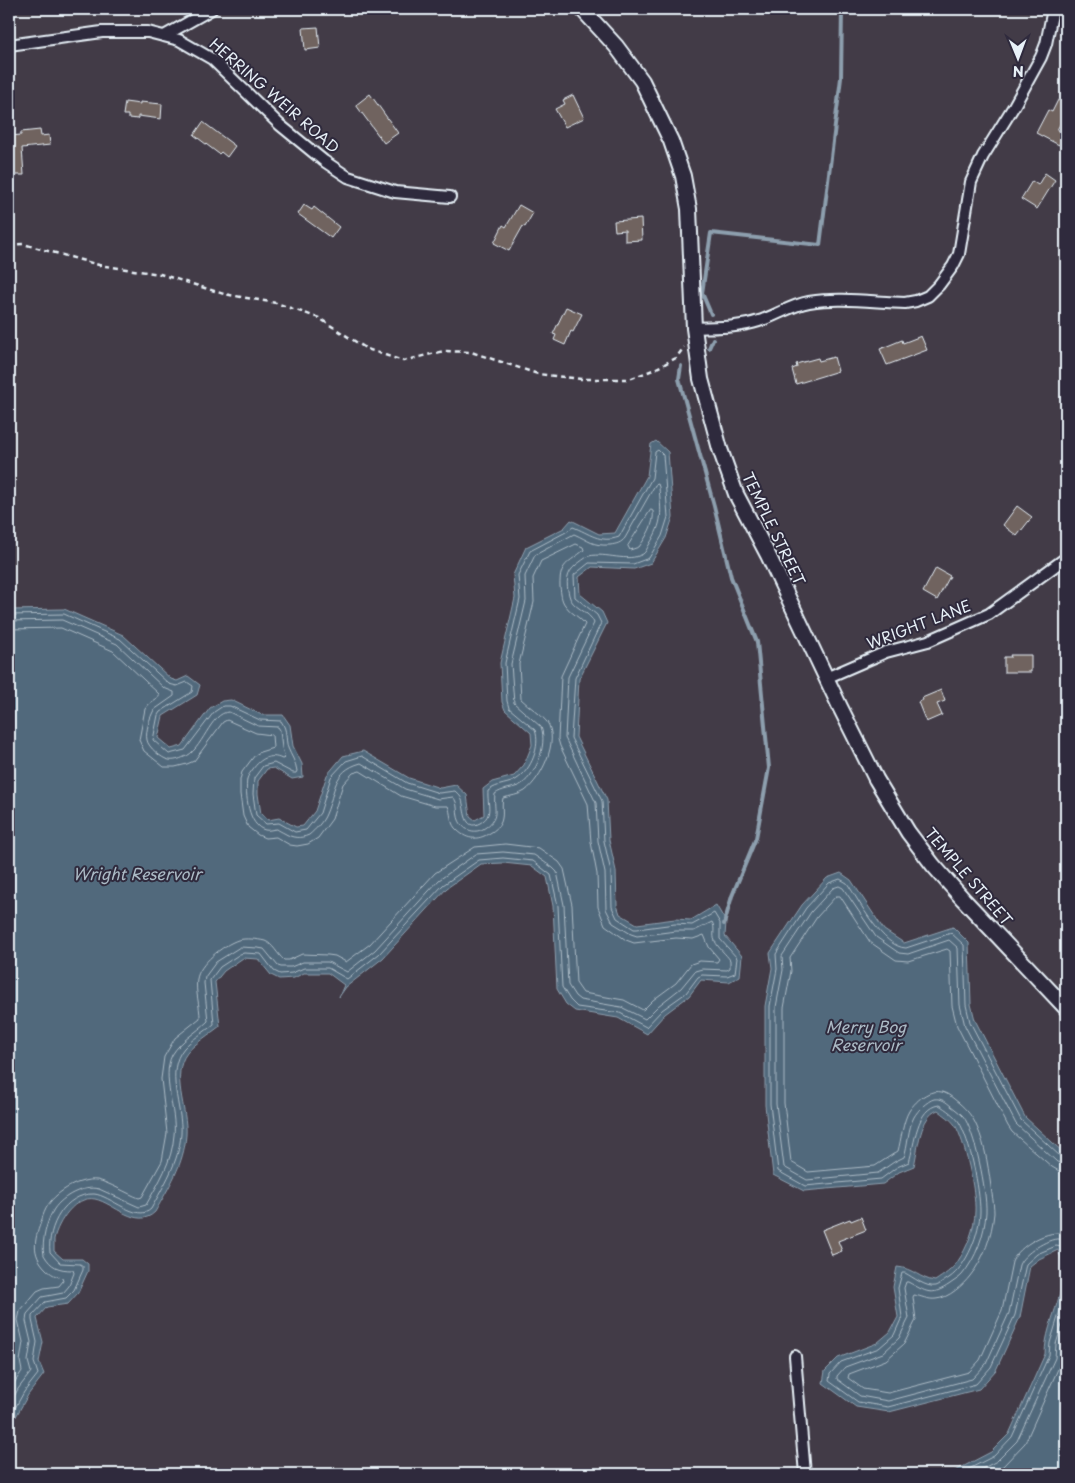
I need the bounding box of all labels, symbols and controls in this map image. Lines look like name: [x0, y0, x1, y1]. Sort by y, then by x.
street label: HERRING WEIR ROAD: [205, 32, 345, 158]
north arrow: [992, 32, 1042, 82]
text: N: [1013, 61, 1024, 82]
street label: TEMPLE STREET: [737, 468, 812, 590]
street label: WRIGHT LANE: [863, 593, 974, 654]
street label: TEMPLE STREET: [920, 822, 1019, 931]
water label: Wright Reservoir: [73, 861, 204, 885]
water label: Merry Bog Reservoir: [826, 1014, 907, 1056]

